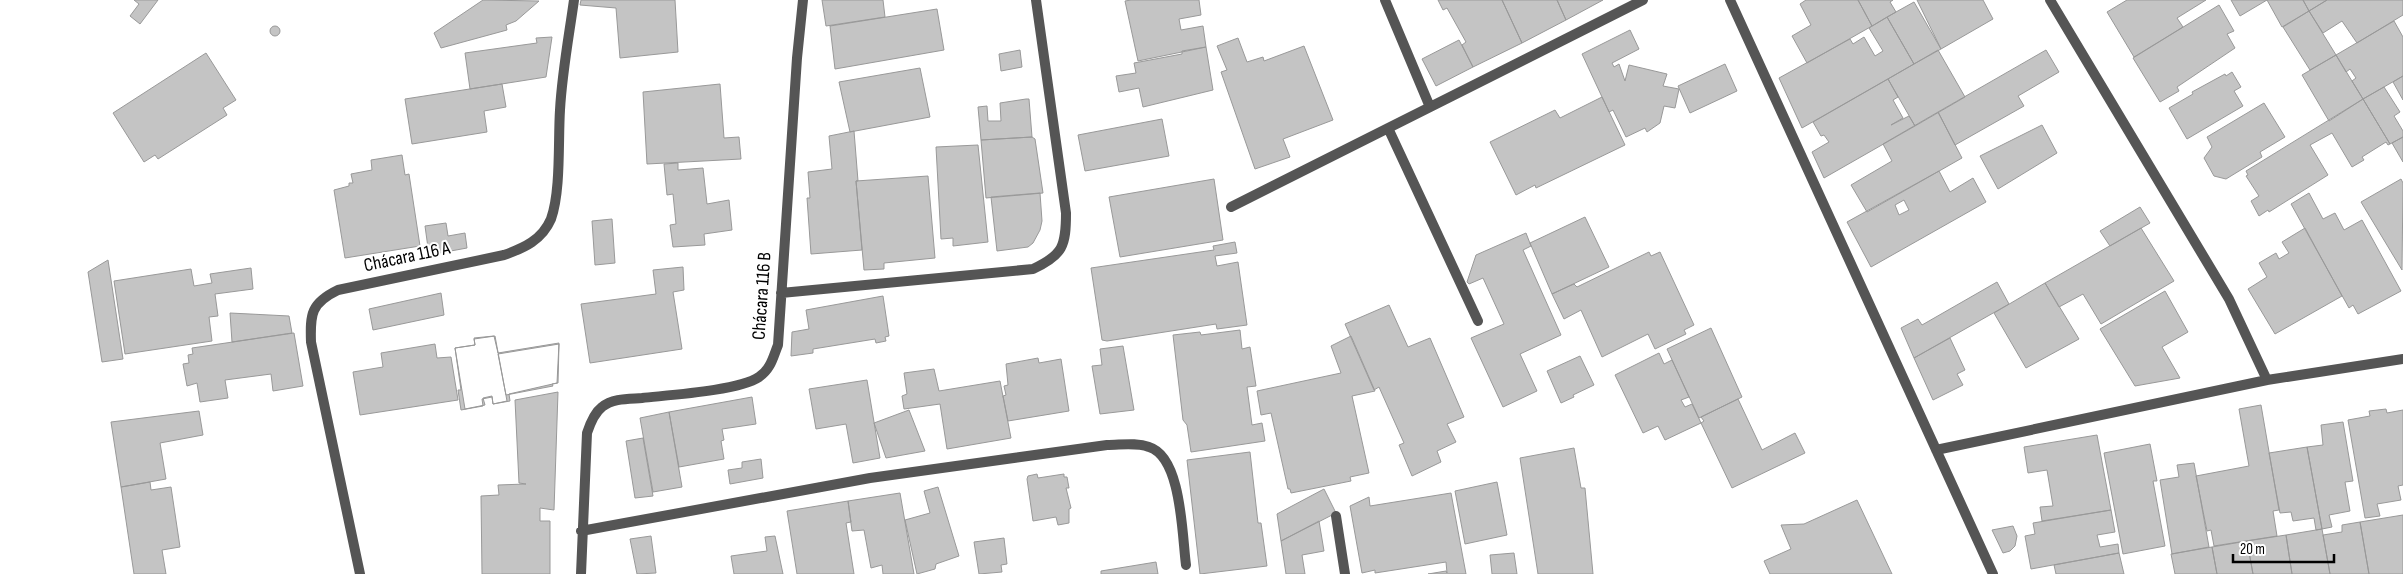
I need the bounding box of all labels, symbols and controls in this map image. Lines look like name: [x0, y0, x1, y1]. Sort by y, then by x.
street label: Chácara 116 A: [362, 236, 453, 277]
street label: Chácara 116 B: [747, 251, 777, 341]
scale bar: [2233, 532, 2334, 564]
text: 20 m: [2240, 540, 2265, 559]

